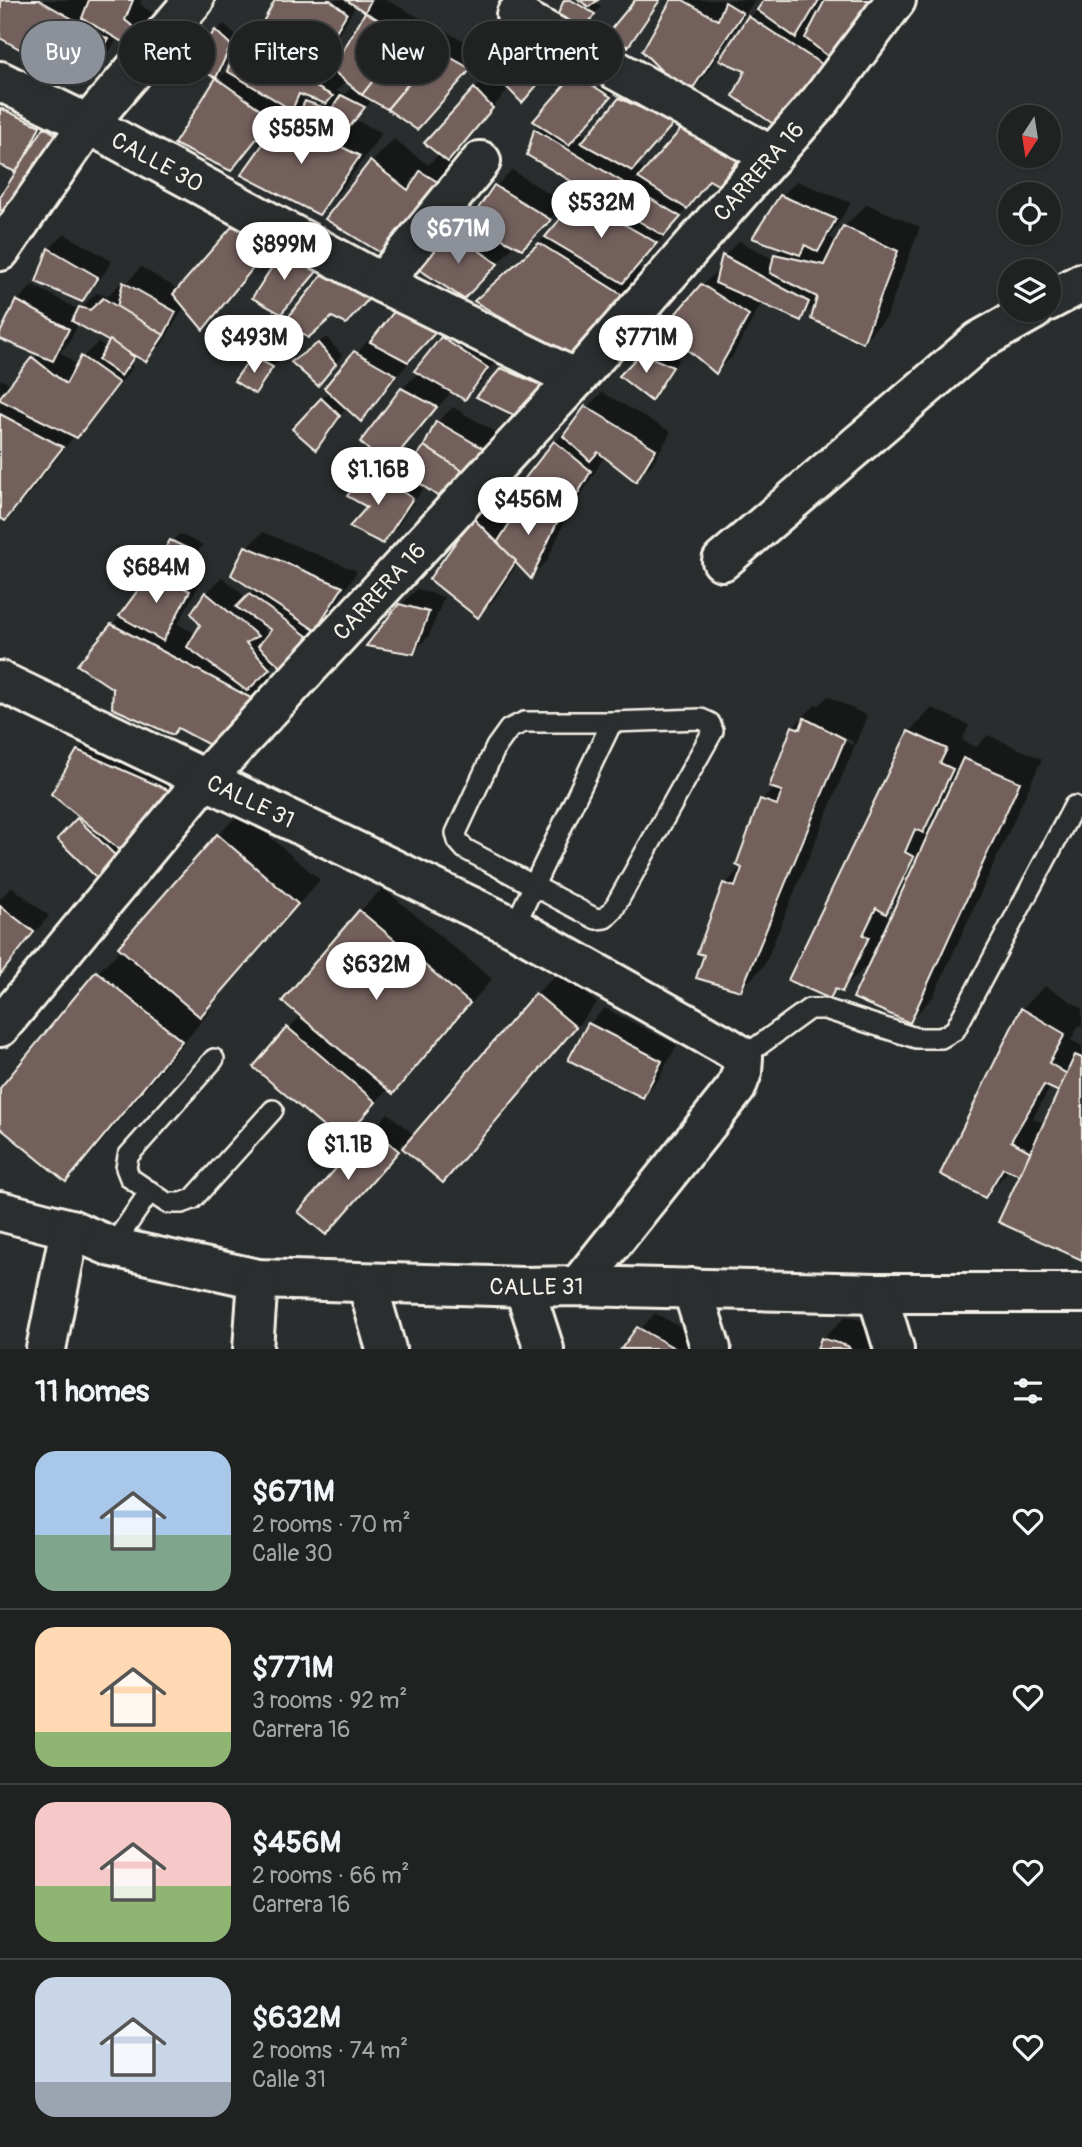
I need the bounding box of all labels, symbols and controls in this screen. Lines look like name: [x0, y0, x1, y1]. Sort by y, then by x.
chip: Buy: [21, 21, 105, 84]
chip: Rent: [119, 21, 215, 84]
chip: Filters: [229, 21, 342, 84]
chip: New: [356, 21, 449, 84]
chip: Apartment: [463, 21, 623, 84]
north arrow: [998, 105, 1060, 168]
map controls: [998, 105, 1061, 322]
pin: $585M: [252, 106, 350, 166]
text: $585M: [268, 114, 334, 143]
street label: CARRERA 16: [707, 115, 810, 227]
street label: CALLE 30: [106, 125, 209, 198]
pin: $532M: [552, 180, 650, 240]
button: locate: [998, 182, 1061, 245]
text: $532M: [567, 188, 635, 217]
pin: $671M: [409, 206, 507, 266]
text: $671M: [426, 214, 490, 243]
pin: $899M: [235, 222, 333, 282]
text: $899M: [252, 230, 316, 259]
button: layers: [998, 259, 1061, 322]
pin: $493M: [205, 316, 303, 375]
pin: $771M: [597, 316, 695, 375]
text: $493M: [220, 323, 288, 352]
text: $771M: [615, 323, 677, 352]
pin: $1.16B: [321, 448, 435, 507]
text: $1.16B: [347, 455, 409, 484]
pin: $456M: [479, 477, 577, 537]
text: $456M: [494, 485, 562, 514]
street label: CARRERA 16: [327, 536, 432, 646]
pin: $684M: [107, 546, 205, 605]
text: $684M: [122, 553, 190, 582]
street label: CALLE 31: [202, 768, 299, 834]
pin: $632M: [327, 942, 425, 1002]
text: $632M: [342, 950, 410, 979]
pin: $1.1B: [299, 1122, 397, 1182]
text: $1.1B: [324, 1130, 372, 1159]
street label: CALLE 31: [489, 1271, 584, 1302]
icon: filters: [1009, 1372, 1047, 1410]
text: 11 homes: [35, 1373, 149, 1410]
text: $671M: [252, 1473, 335, 1510]
icon: home: [91, 1479, 175, 1563]
icon: heart: [1009, 1502, 1047, 1540]
text: 2 rooms · 70 m²: [252, 1510, 411, 1539]
text: Calle 30: [252, 1539, 333, 1568]
text: $771M: [252, 1649, 333, 1686]
icon: home: [91, 1655, 175, 1739]
icon: heart: [1009, 1678, 1047, 1716]
text: 3 rooms · 92 m²: [252, 1686, 407, 1715]
text: Carrera 16: [252, 1715, 350, 1744]
text: $456M: [252, 1824, 341, 1861]
icon: home: [91, 1830, 175, 1914]
icon: heart: [1009, 1853, 1047, 1891]
text: 2 rooms · 66 m²: [252, 1861, 409, 1890]
text: Carrera 16: [252, 1890, 350, 1919]
text: $632M: [252, 1999, 341, 2036]
icon: home: [91, 2005, 175, 2089]
icon: heart: [1009, 2028, 1047, 2066]
text: 2 rooms · 74 m²: [252, 2036, 408, 2065]
text: Calle 31: [252, 2065, 326, 2094]

